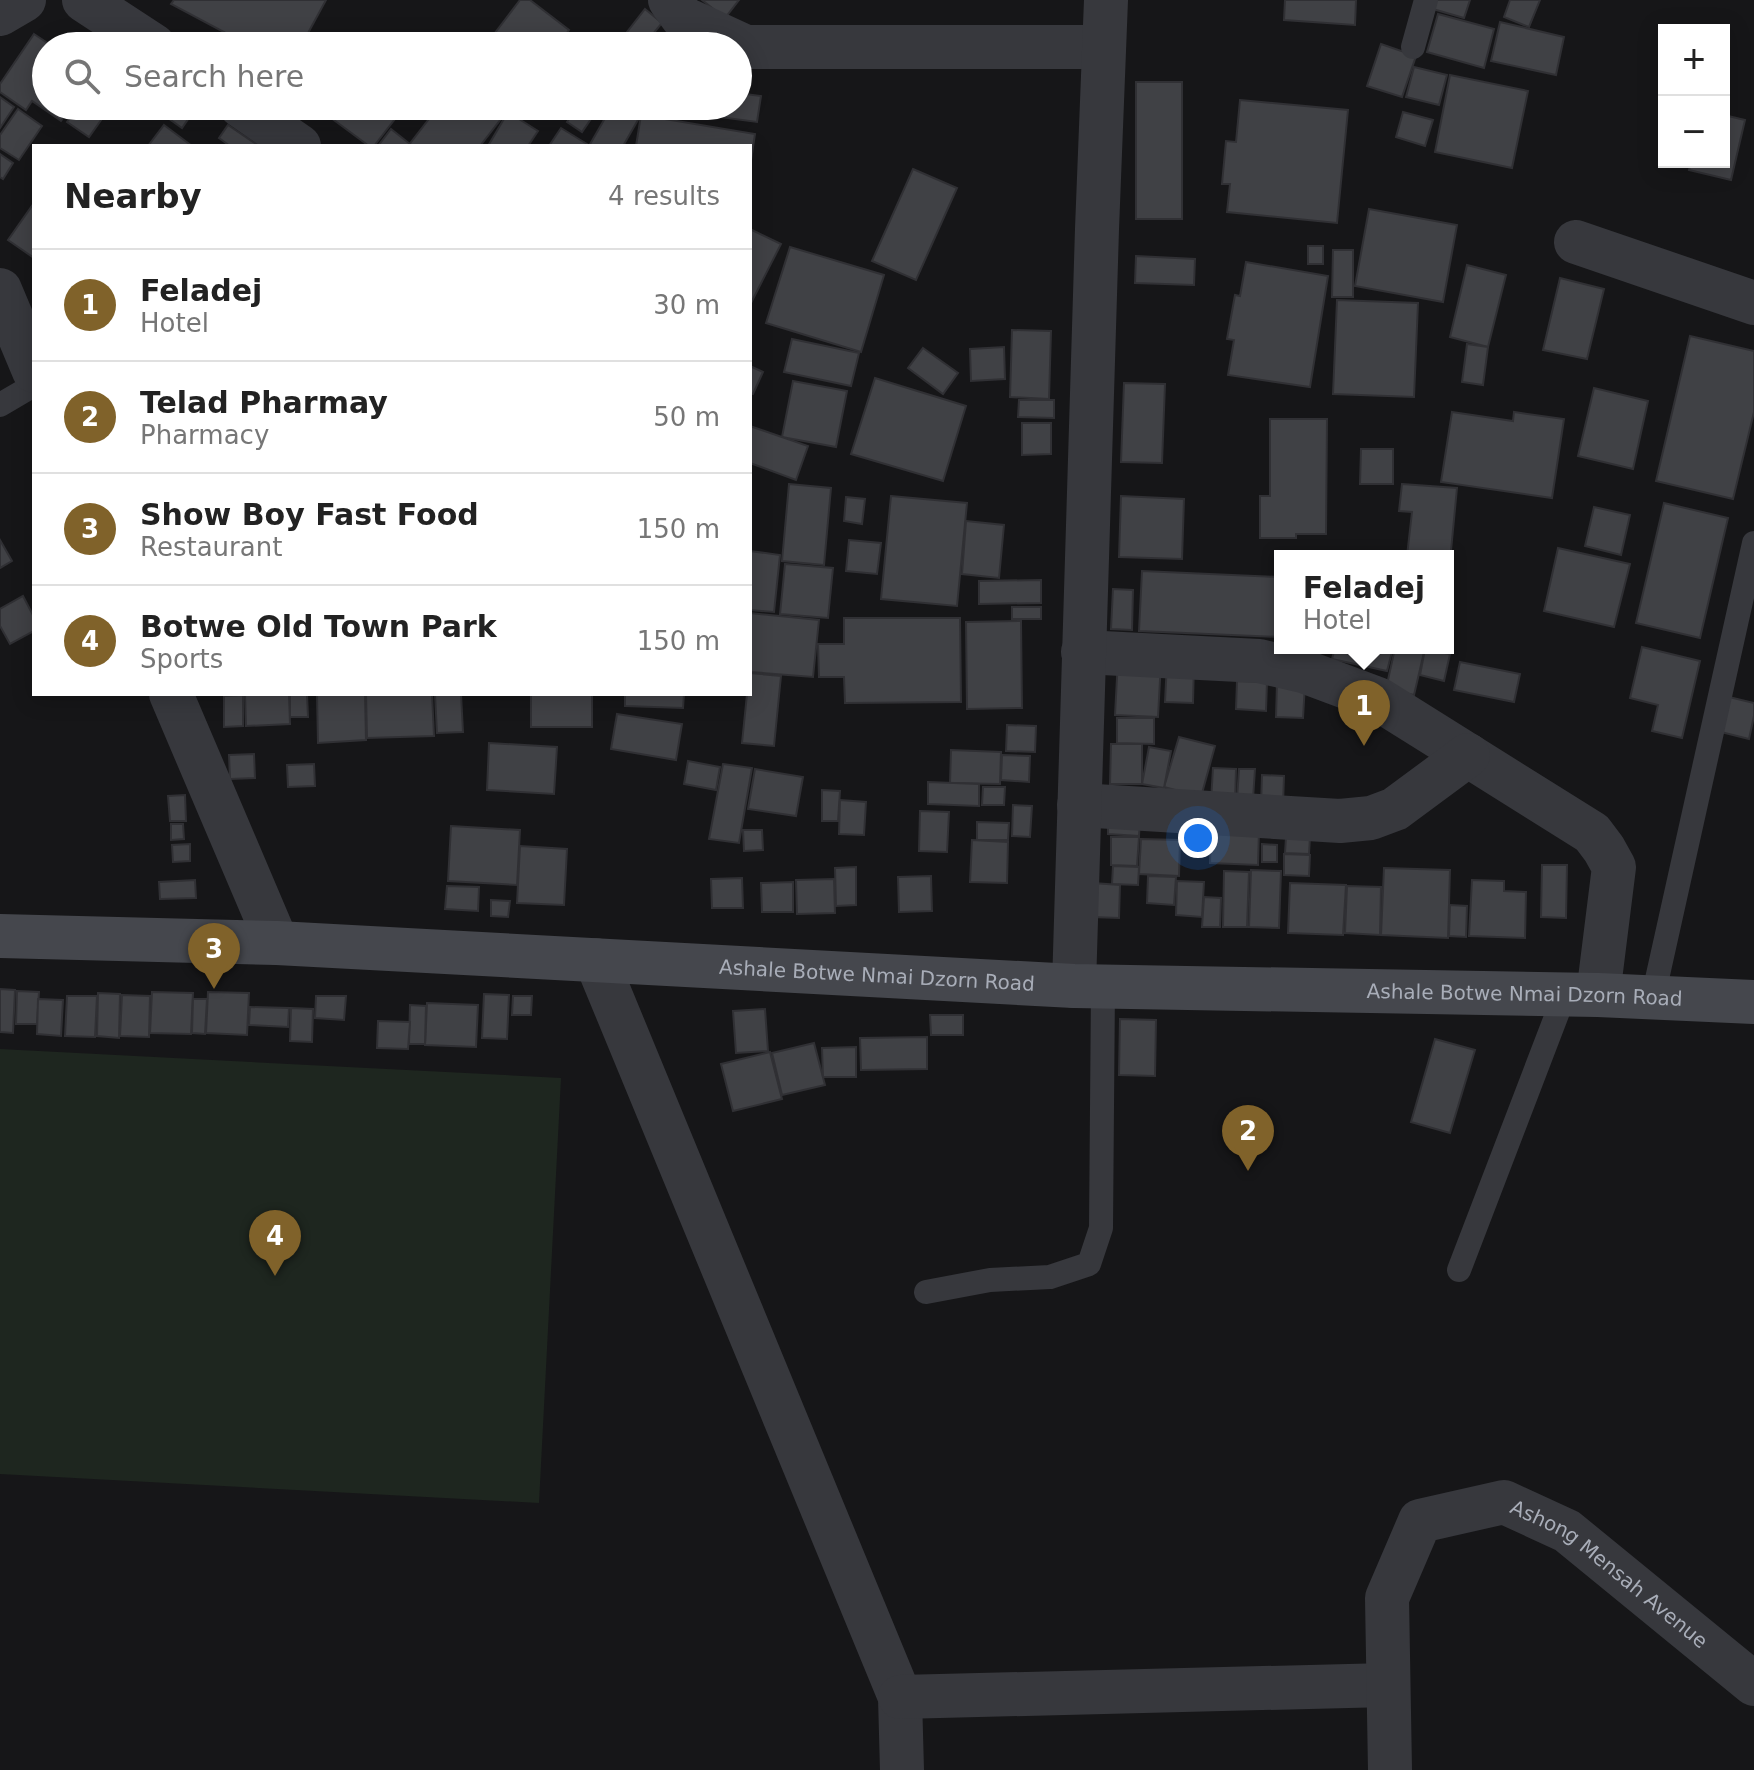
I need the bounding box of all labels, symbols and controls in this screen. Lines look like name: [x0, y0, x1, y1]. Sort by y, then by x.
map controls: [1658, 24, 1730, 168]
button: +: [1658, 24, 1730, 96]
search box: [32, 32, 752, 120]
icon: search: [60, 54, 104, 98]
text: Search here: [124, 59, 304, 94]
button: −: [1658, 96, 1730, 168]
text: Nearby: [64, 176, 202, 216]
text: 4 results: [608, 181, 720, 211]
text: Feladej: [140, 273, 262, 308]
text: 1: [81, 290, 99, 320]
text: 30 m: [653, 290, 720, 320]
text: Hotel: [140, 308, 209, 338]
text: Telad Pharmay: [140, 385, 388, 420]
text: 2: [81, 402, 99, 432]
text: 50 m: [653, 402, 720, 432]
text: Pharmacy: [140, 420, 269, 450]
text: Show Boy Fast Food: [140, 497, 479, 532]
text: 3: [81, 514, 99, 544]
text: 150 m: [637, 514, 720, 544]
text: Restaurant: [140, 532, 282, 562]
popup: [1274, 550, 1454, 654]
text: Feladej: [1303, 570, 1425, 605]
text: Hotel: [1303, 605, 1372, 635]
text: Botwe Old Town Park: [140, 609, 497, 644]
text: 4: [81, 626, 99, 656]
text: 150 m: [637, 626, 720, 656]
text: Sports: [140, 644, 223, 674]
pin: 1: [1338, 680, 1390, 746]
your location: [1178, 818, 1218, 858]
pin: 3: [188, 923, 240, 989]
street label: Ashale Botwe Nmai Dzorn Road: [719, 955, 1036, 996]
street label: Ashale Botwe Nmai Dzorn Road: [1366, 979, 1683, 1011]
pin: 2: [1222, 1105, 1274, 1171]
pin: 4: [249, 1210, 301, 1276]
street label: Ashong Mensah Avenue: [1507, 1495, 1713, 1653]

